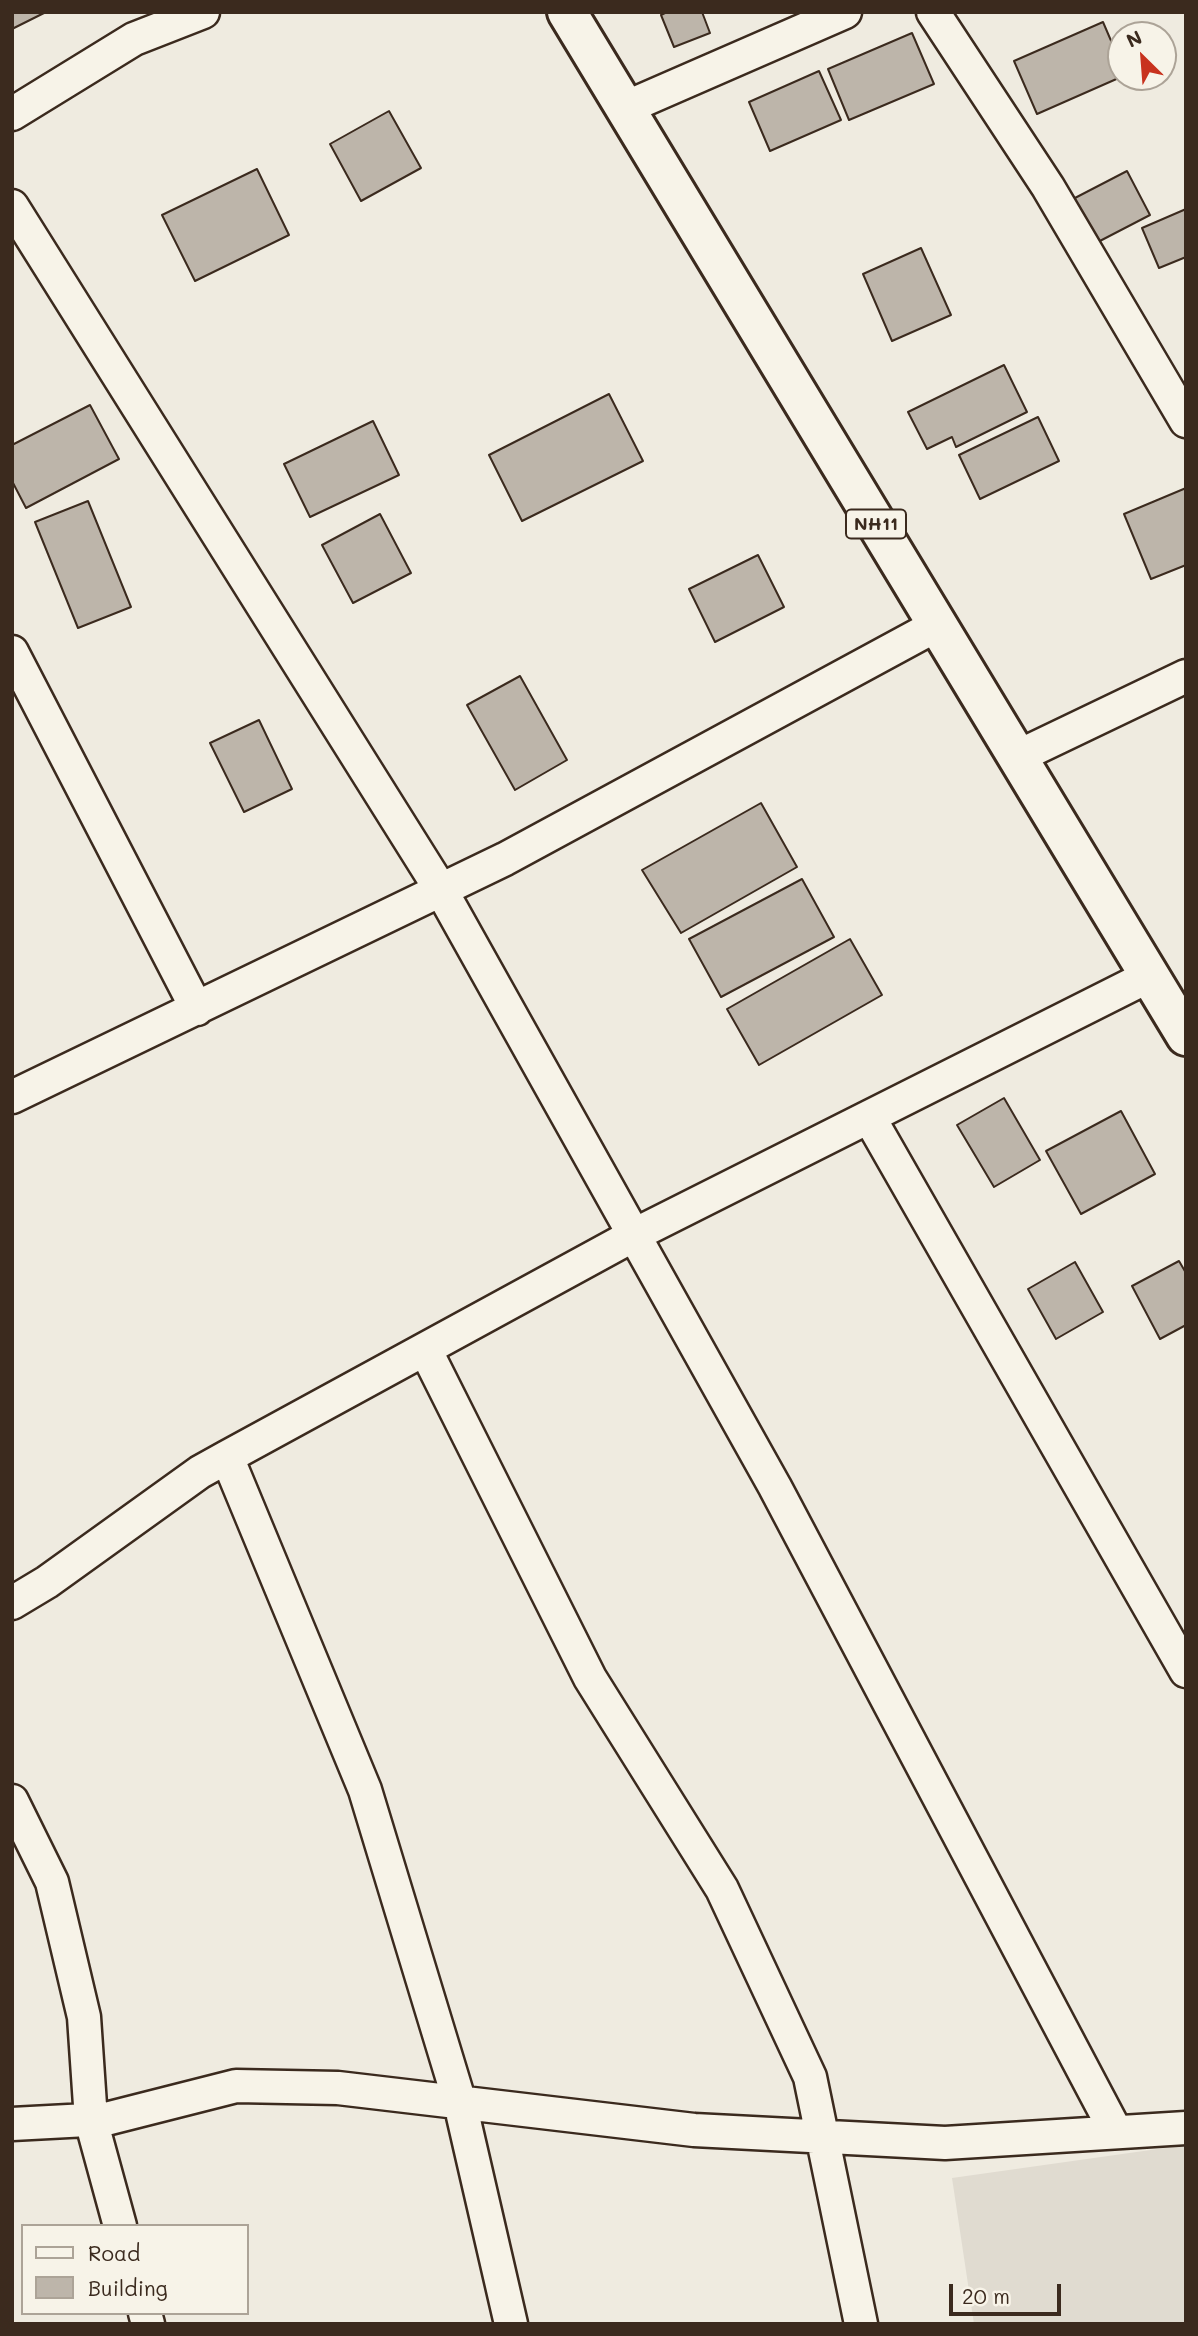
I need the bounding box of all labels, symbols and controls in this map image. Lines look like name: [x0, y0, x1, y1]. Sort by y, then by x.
north arrow: [1107, 21, 1177, 91]
text: N: [1122, 24, 1146, 53]
road number: NH11: [846, 510, 906, 538]
legend: [21, 2224, 248, 2315]
text: Road: [88, 2239, 140, 2266]
scale bar: [953, 2270, 1065, 2314]
text: Building: [88, 2274, 168, 2301]
text: 20 m: [962, 2282, 1010, 2309]

